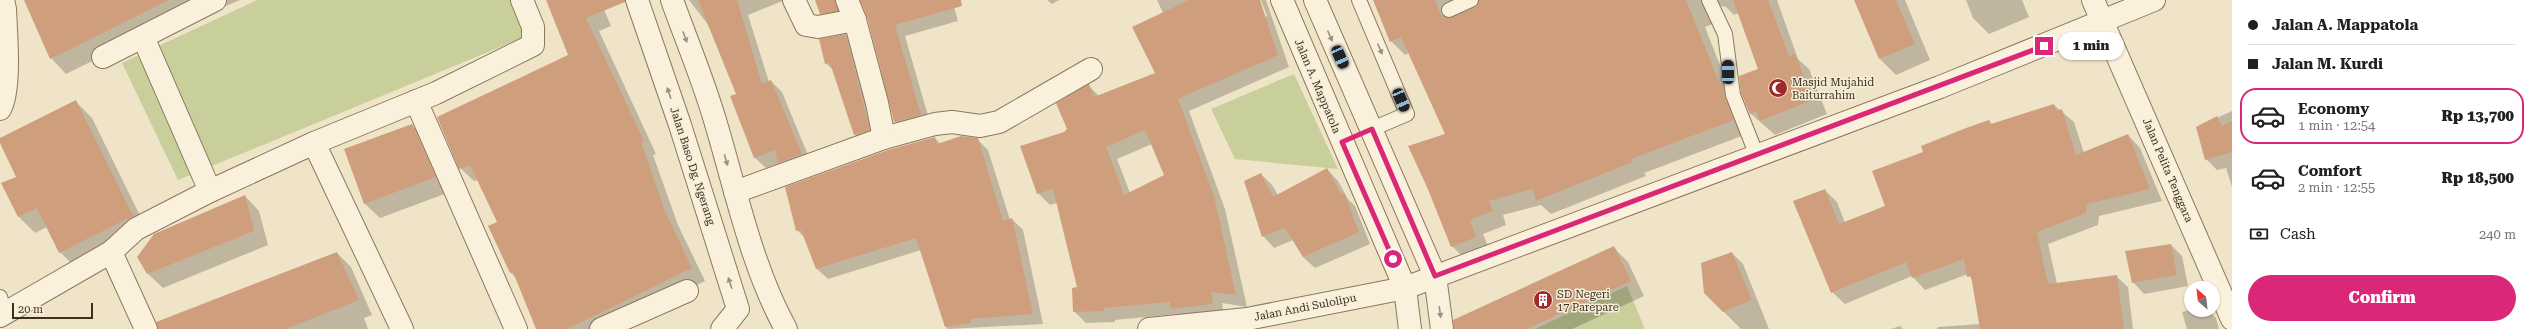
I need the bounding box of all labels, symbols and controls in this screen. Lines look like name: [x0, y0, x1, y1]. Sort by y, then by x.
text: Jalan A. Mappatola: [2272, 16, 2418, 34]
one-way arrow: [1328, 30, 1334, 42]
one-way arrow: [683, 31, 689, 43]
callout: 1 min: [2058, 32, 2124, 60]
street label: Jalan A. Mappatola: [1292, 37, 1343, 135]
route end: [2035, 37, 2053, 55]
text: 1 min: [2073, 38, 2109, 53]
one-way arrow: [1377, 43, 1383, 55]
car: [1330, 44, 1350, 70]
text: Jalan M. Kurdi: [2272, 55, 2383, 73]
car: [1722, 60, 1734, 84]
place label: Masjid Mujahid Baiturrahim: [1792, 76, 1874, 102]
mosque icon: Masjid Mujahid Baiturrahim: [1767, 77, 1789, 99]
one-way arrow: [666, 86, 672, 98]
car: [1391, 87, 1411, 113]
icon: car: [2250, 98, 2286, 134]
text: Economy: [2298, 100, 2369, 118]
street label: Jalan Baso Dg. Ngerang: [667, 105, 718, 228]
text: Rp 13,700: [2442, 107, 2514, 125]
street label: Jalan Pelita Tenggara: [2140, 116, 2195, 224]
text: 1 min · 12:54: [2298, 118, 2375, 133]
one-way arrow: [723, 154, 729, 166]
icon: car: [2250, 160, 2286, 196]
text: Comfort: [2298, 162, 2362, 180]
text: Rp 18,500: [2442, 169, 2514, 187]
text: 2 min · 12:55: [2298, 180, 2375, 195]
icon: cash: [2248, 223, 2270, 245]
text: Cash: [2280, 225, 2316, 243]
text: 240 m: [2479, 227, 2516, 242]
route start: [1384, 250, 1402, 268]
button: Confirm: [2248, 275, 2516, 321]
one-way arrow: [727, 277, 733, 289]
north arrow: [2184, 281, 2220, 317]
map controls: [2184, 281, 2220, 317]
place label: SD Negeri 17 Parepare: [1557, 288, 1619, 314]
building icon: SD Negeri 17 Parepare: [1532, 289, 1554, 311]
street label: Jalan Andi Sulolipu: [1253, 291, 1358, 324]
scale bar: [12, 301, 93, 320]
text: 20 m: [18, 303, 43, 316]
one-way arrow: [1437, 306, 1443, 318]

